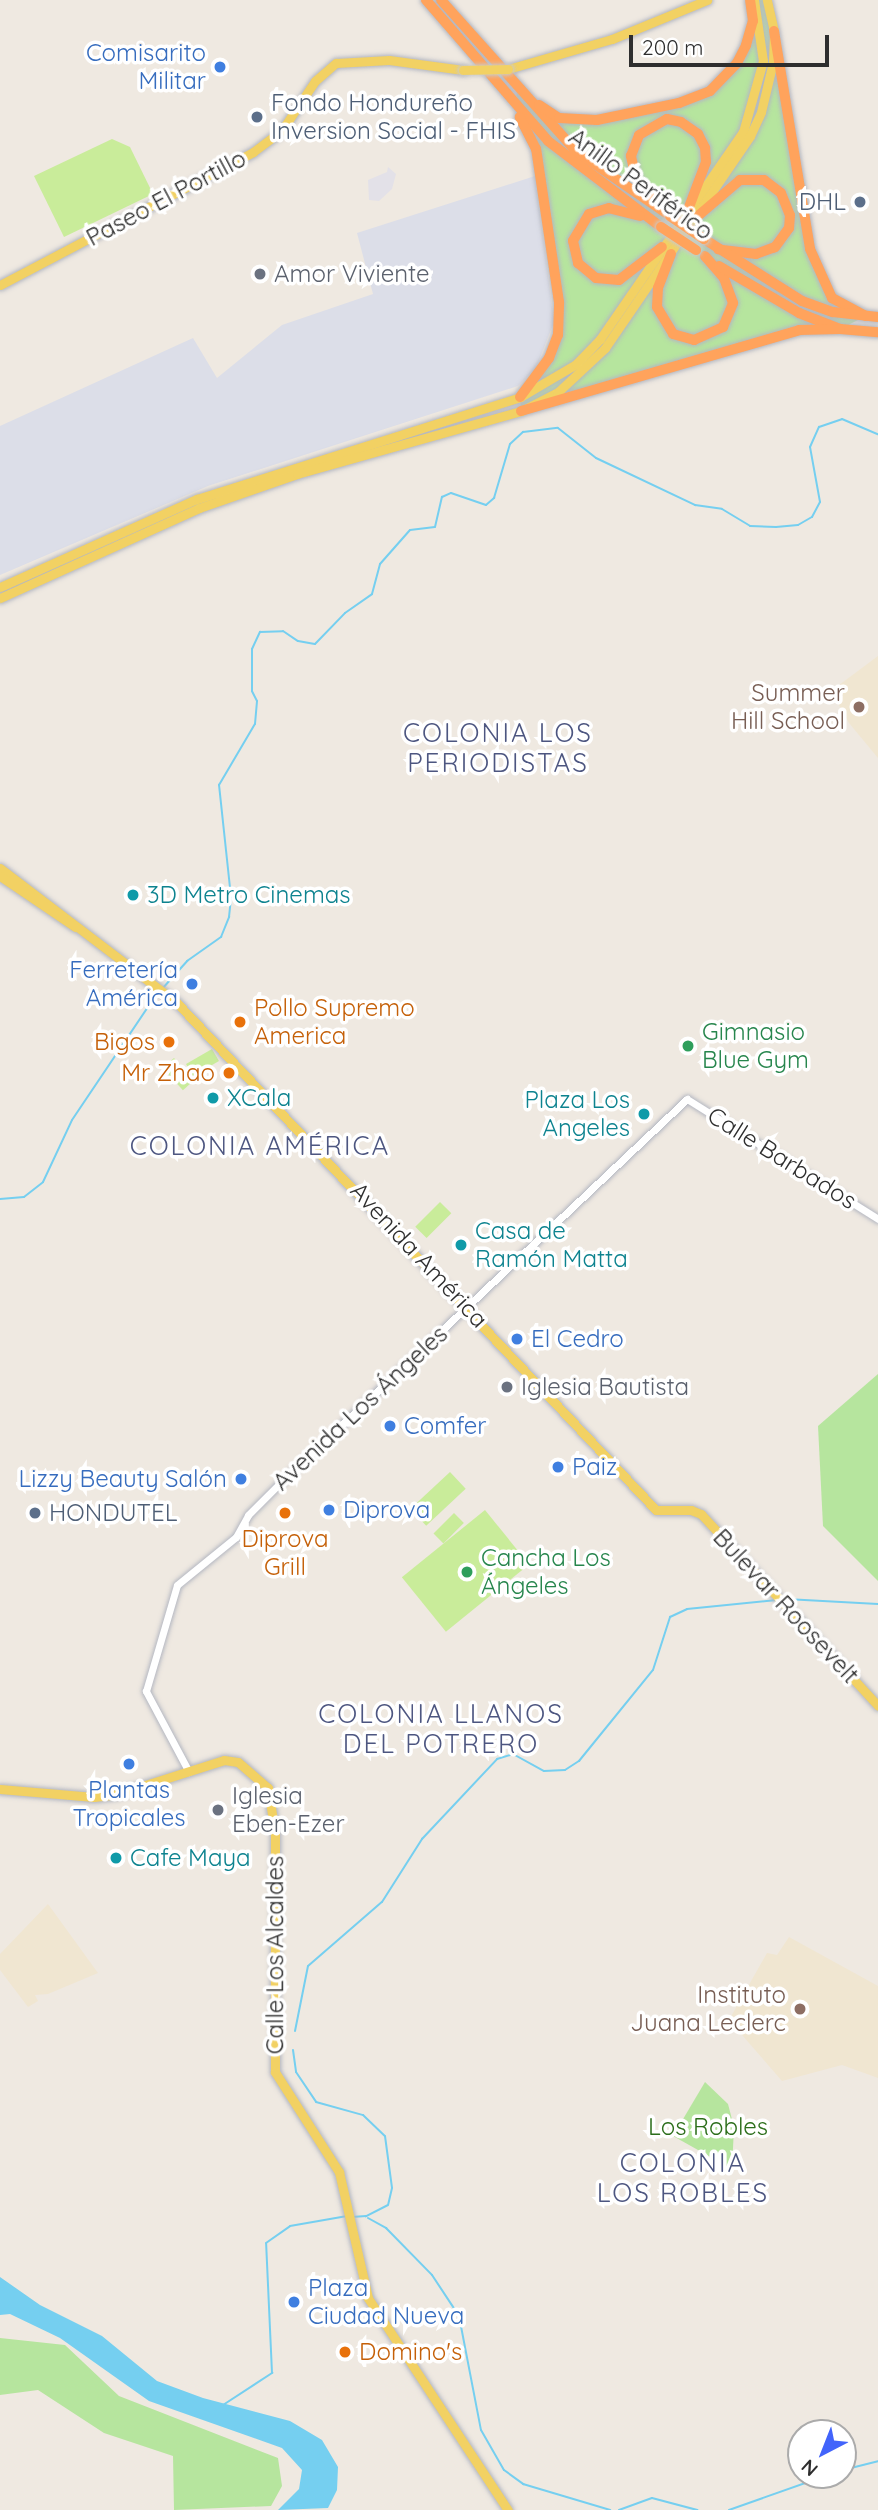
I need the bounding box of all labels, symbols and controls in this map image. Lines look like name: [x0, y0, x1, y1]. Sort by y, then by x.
scale bar: [633, 21, 832, 65]
text: 200 m: [642, 34, 704, 60]
place label: Comisarito Militar: [86, 39, 206, 95]
marker: Comisarito Militar: [212, 59, 228, 75]
place label: Fondo Hondureño Inversion Social - FHIS: [271, 89, 516, 145]
marker: Fondo Hondureño Inversion Social - FHIS: [249, 109, 265, 125]
street label: Anillo Periférico: [563, 122, 719, 246]
street label: Paseo El Portillo: [81, 144, 251, 252]
place label: DHL: [799, 188, 846, 216]
marker: DHL: [852, 194, 868, 210]
place label: Amor Viviente: [274, 260, 430, 288]
marker: Amor Viviente: [252, 266, 268, 282]
place label: Summer Hill School: [731, 679, 845, 735]
marker: Summer Hill School: [851, 699, 867, 715]
district label: COLONIA LOS PERIODISTAS: [404, 717, 592, 778]
place label: 3D Metro Cinemas: [147, 881, 351, 909]
marker: 3D Metro Cinemas: [125, 887, 141, 903]
place label: Ferretería América: [69, 956, 178, 1012]
marker: Ferretería América: [184, 976, 200, 992]
place label: Pollo Supremo America: [254, 994, 415, 1050]
marker: Pollo Supremo America: [232, 1014, 248, 1030]
place label: Gimnasio Blue Gym: [702, 1018, 809, 1074]
place label: Bigos: [94, 1028, 155, 1056]
marker: Bigos: [161, 1034, 177, 1050]
marker: Gimnasio Blue Gym: [680, 1038, 696, 1054]
place label: Mr Zhao: [121, 1059, 215, 1087]
marker: Mr Zhao: [221, 1065, 237, 1081]
place label: XCala: [227, 1084, 291, 1112]
place label: Plaza Los Angeles: [525, 1086, 630, 1142]
marker: XCala: [205, 1090, 221, 1106]
street label: Calle Barbados: [702, 1101, 862, 1215]
marker: Plaza Los Angeles: [636, 1106, 652, 1122]
district label: COLONIA AMÉRICA: [132, 1130, 388, 1162]
street label: Avenida América: [344, 1176, 494, 1334]
place label: Casa de Ramón Matta: [475, 1217, 628, 1273]
marker: Casa de Ramón Matta: [453, 1237, 469, 1253]
street label: Avenida Los Ángeles: [267, 1320, 453, 1496]
place label: El Cedro: [531, 1325, 624, 1353]
marker: El Cedro: [509, 1331, 525, 1347]
place label: Iglesia Bautista: [521, 1373, 689, 1401]
marker: Iglesia Bautista: [499, 1379, 515, 1395]
place label: Comfer: [404, 1412, 487, 1440]
marker: Comfer: [382, 1418, 398, 1434]
place label: Paiz: [572, 1453, 617, 1481]
marker: Paiz: [550, 1459, 566, 1475]
place label: Lizzy Beauty Salón: [18, 1465, 227, 1493]
marker: Lizzy Beauty Salón: [233, 1471, 249, 1487]
place label: Diprova: [343, 1496, 430, 1524]
place label: HONDUTEL: [49, 1499, 177, 1527]
marker: Diprova: [321, 1502, 337, 1518]
marker: HONDUTEL: [27, 1505, 43, 1521]
marker: Diprova Grill: [277, 1505, 293, 1521]
street label: Bulevar Roosevelt: [707, 1523, 865, 1689]
place label: Diprova Grill: [241, 1525, 329, 1581]
place label: Cancha Los Ángeles: [481, 1544, 611, 1600]
marker: Cancha Los Ángeles: [459, 1564, 475, 1580]
district label: COLONIA LLANOS DEL POTRERO: [320, 1698, 562, 1760]
marker: Plantas Tropicales: [121, 1756, 137, 1772]
place label: Plantas Tropicales: [72, 1776, 186, 1832]
place label: Iglesia Eben-Ezer: [232, 1782, 345, 1838]
marker: Iglesia Eben-Ezer: [210, 1802, 226, 1818]
place label: Cafe Maya: [130, 1844, 251, 1872]
marker: Cafe Maya: [108, 1850, 124, 1866]
street label: Calle Los Alcaldes: [261, 1856, 289, 2054]
place label: Instituto Juana Leclerc: [630, 1981, 786, 2037]
marker: Instituto Juana Leclerc: [792, 2001, 808, 2017]
park label: Los Robles: [648, 2113, 768, 2141]
district label: COLONIA LOS ROBLES: [598, 2147, 768, 2208]
place label: Plaza Ciudad Nueva: [308, 2274, 464, 2330]
marker: Plaza Ciudad Nueva: [286, 2294, 302, 2310]
place label: Domino's: [359, 2338, 462, 2366]
marker: Domino's: [337, 2344, 353, 2360]
north arrow: [787, 2419, 857, 2489]
text: N: [796, 2455, 823, 2482]

